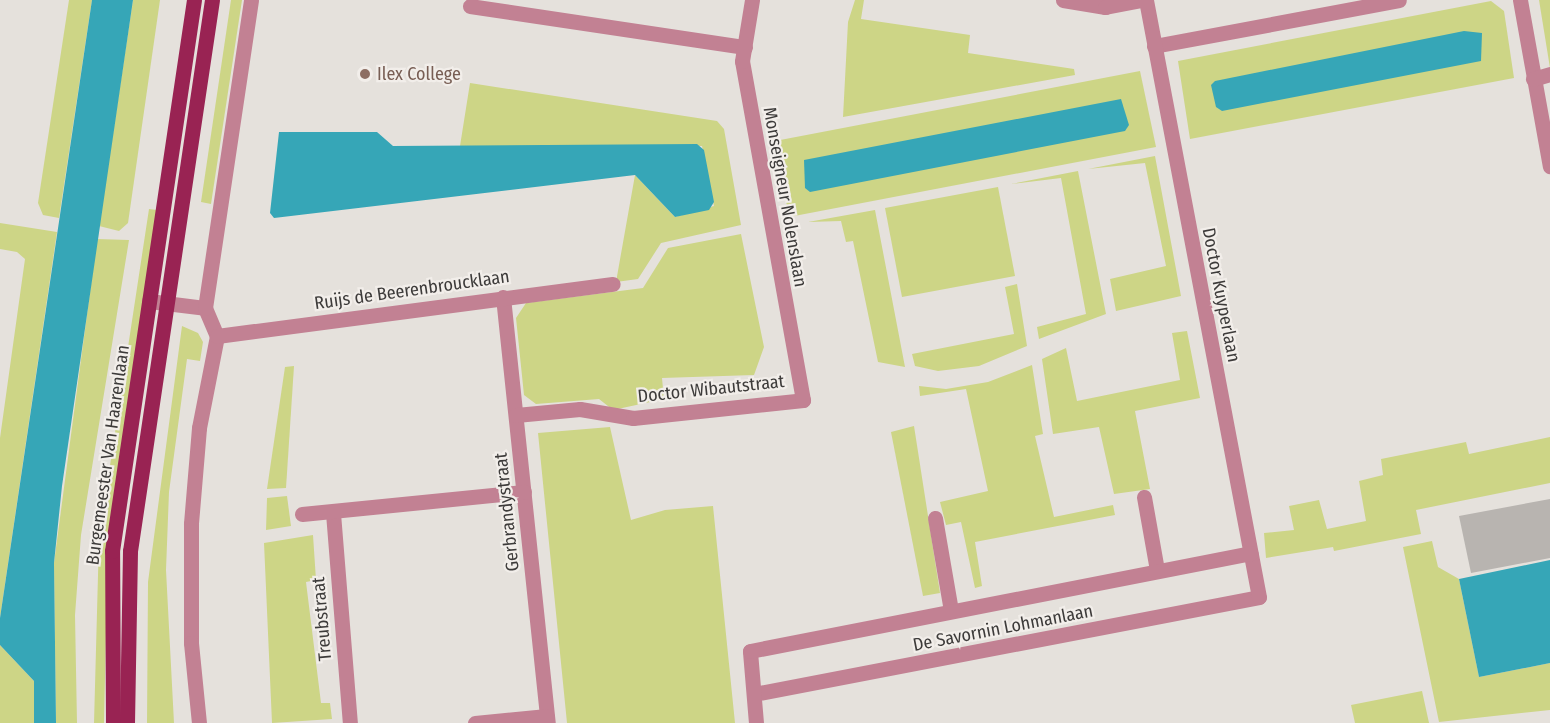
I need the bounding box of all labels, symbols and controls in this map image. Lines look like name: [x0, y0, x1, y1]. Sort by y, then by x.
place label: Ilex College: [377, 63, 461, 85]
marker: Ilex College: [358, 67, 372, 81]
street label: Monseigneur Nolenslaan: [759, 105, 811, 289]
street label: Doctor Kuyperlaan: [1197, 226, 1245, 364]
street label: Ruijs de Beerenbroucklaan: [313, 266, 511, 314]
street label: Burgemeester Van Haarenlaan: [82, 344, 134, 566]
street label: Doctor Wibautstraat: [637, 371, 785, 407]
street label: Gerbrandystraat: [490, 452, 524, 572]
street label: Treubstraat: [308, 576, 336, 662]
street label: De Savornin Lohmanlaan: [911, 600, 1095, 656]

